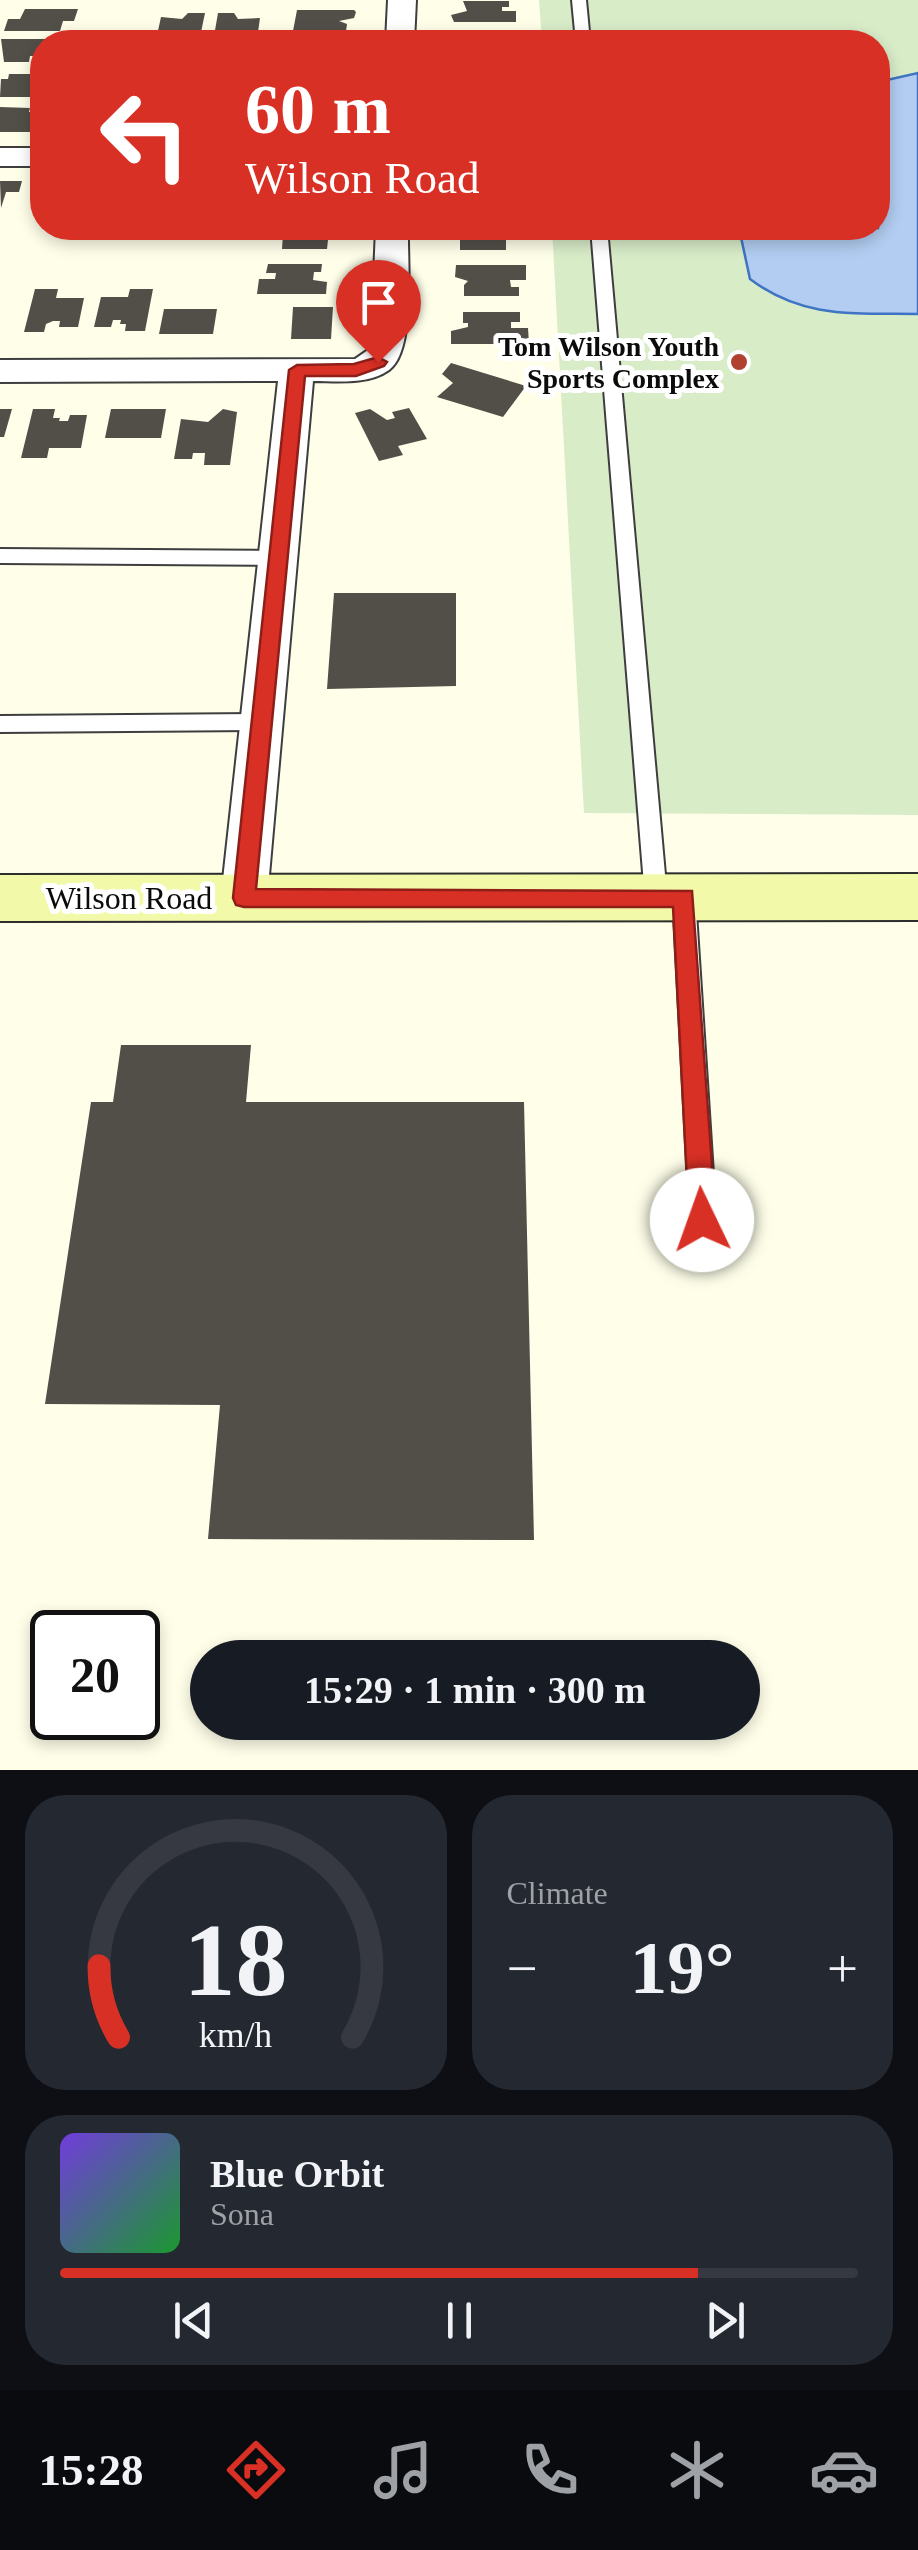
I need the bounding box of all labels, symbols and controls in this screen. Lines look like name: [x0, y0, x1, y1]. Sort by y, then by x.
icon: left: [80, 70, 210, 200]
text: 60 m: [245, 71, 391, 148]
text: Wilson Road: [245, 153, 479, 203]
pin: [336, 260, 421, 363]
icon: arrive: [351, 275, 406, 330]
place label: Tom Wilson Youth Sports Complex: [498, 331, 719, 394]
marker: Tom Wilson Youth Sports Complex: [728, 351, 750, 373]
street label: Wilson Road: [46, 880, 212, 916]
position arrow: [650, 1168, 754, 1272]
speed limit sign: 20: [30, 1610, 160, 1740]
text: 15:29 · 1 min · 300 m: [304, 1669, 646, 1711]
text: Climate: [507, 1875, 608, 1911]
text: 18: [184, 1902, 288, 2017]
text: 19°: [630, 1926, 735, 2009]
text: −: [507, 1938, 538, 1999]
text: +: [827, 1938, 858, 1999]
text: km/h: [199, 2015, 273, 2055]
text: Blue Orbit: [210, 2153, 384, 2195]
text: Sona: [210, 2196, 274, 2232]
icon: previous: [166, 2293, 221, 2348]
icon: pause: [432, 2293, 487, 2348]
icon: next: [698, 2293, 753, 2348]
icon: directions: [221, 2435, 291, 2505]
icon: music: [368, 2435, 438, 2505]
icon: phone: [515, 2435, 585, 2505]
icon: climate: [662, 2435, 732, 2505]
icon: car: [809, 2435, 879, 2505]
text: 15:28: [39, 2445, 144, 2495]

